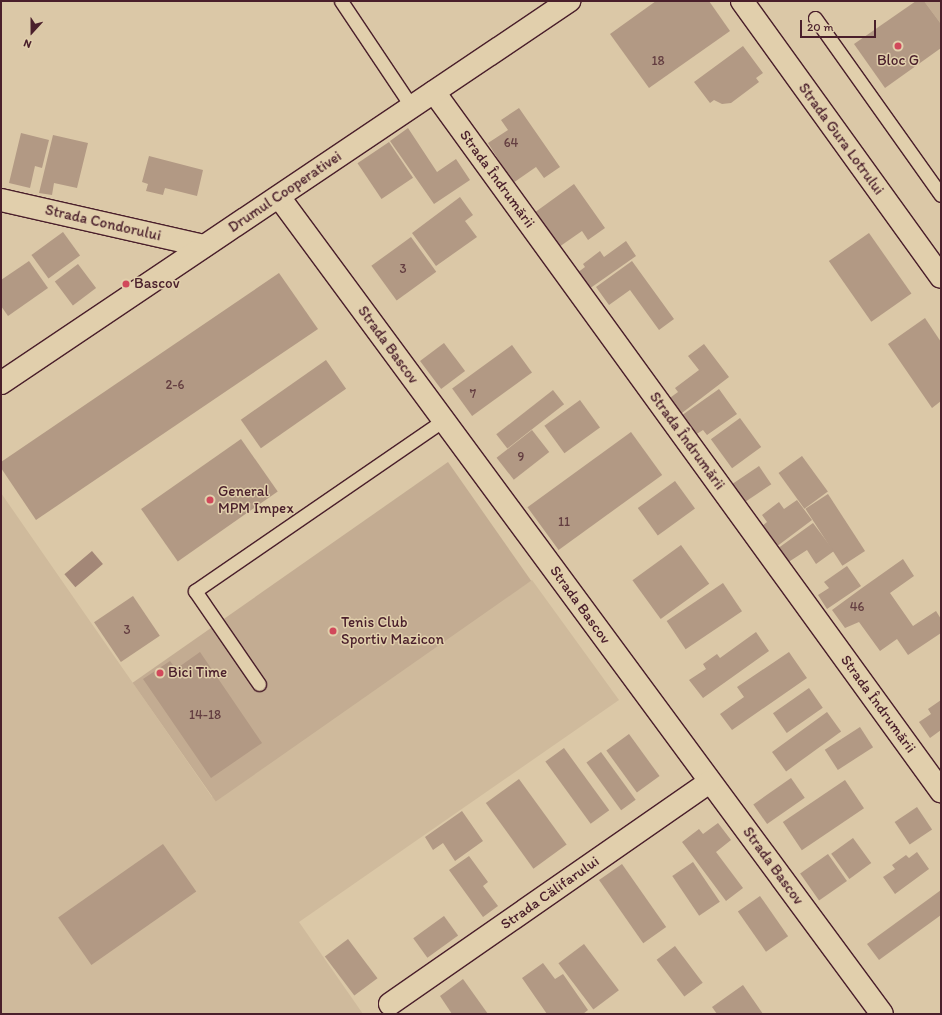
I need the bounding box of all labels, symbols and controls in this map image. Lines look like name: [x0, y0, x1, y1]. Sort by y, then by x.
north arrow: [12, 12, 52, 52]
scale bar: [802, 12, 878, 38]
text: 20 m: [807, 20, 834, 34]
text: N: [22, 36, 33, 51]
marker: Bloc G: [893, 41, 903, 51]
place label: Bloc G: [877, 52, 919, 70]
house number: 18: [651, 53, 665, 69]
street label: Strada Gura Lotrului: [795, 80, 887, 198]
street label: Strada Îndrumării: [455, 127, 539, 231]
house number: 64: [504, 135, 518, 151]
street label: Drumul Cooperativei: [225, 147, 345, 237]
street label: Strada Condorului: [43, 201, 163, 245]
house number: 3: [399, 261, 407, 277]
place label: Bascov: [134, 275, 180, 293]
marker: Bascov: [121, 279, 131, 289]
street label: Strada Bascov: [354, 302, 422, 388]
house number: 2-6: [166, 377, 184, 393]
house number: 7: [470, 386, 476, 402]
street label: Strada Îndrumării: [645, 389, 729, 493]
house number: 9: [518, 449, 524, 465]
place label: General MPM Impex: [218, 482, 294, 517]
marker: General MPM Impex: [205, 495, 215, 505]
house number: 11: [558, 514, 570, 530]
street label: Strada Bascov: [546, 562, 614, 648]
house number: 46: [850, 599, 864, 615]
place label: Tenis Club Sportiv Mazicon: [341, 613, 444, 648]
house number: 3: [123, 622, 131, 638]
marker: Tenis Club Sportiv Mazicon: [328, 626, 338, 636]
street label: Strada Îndrumării: [836, 652, 920, 756]
place label: Bici Time: [168, 664, 228, 682]
marker: Bici Time: [155, 668, 165, 678]
house number: 14-18: [189, 707, 221, 723]
street label: Strada Bascov: [739, 823, 807, 909]
street label: Strada Călifarului: [497, 852, 603, 934]

